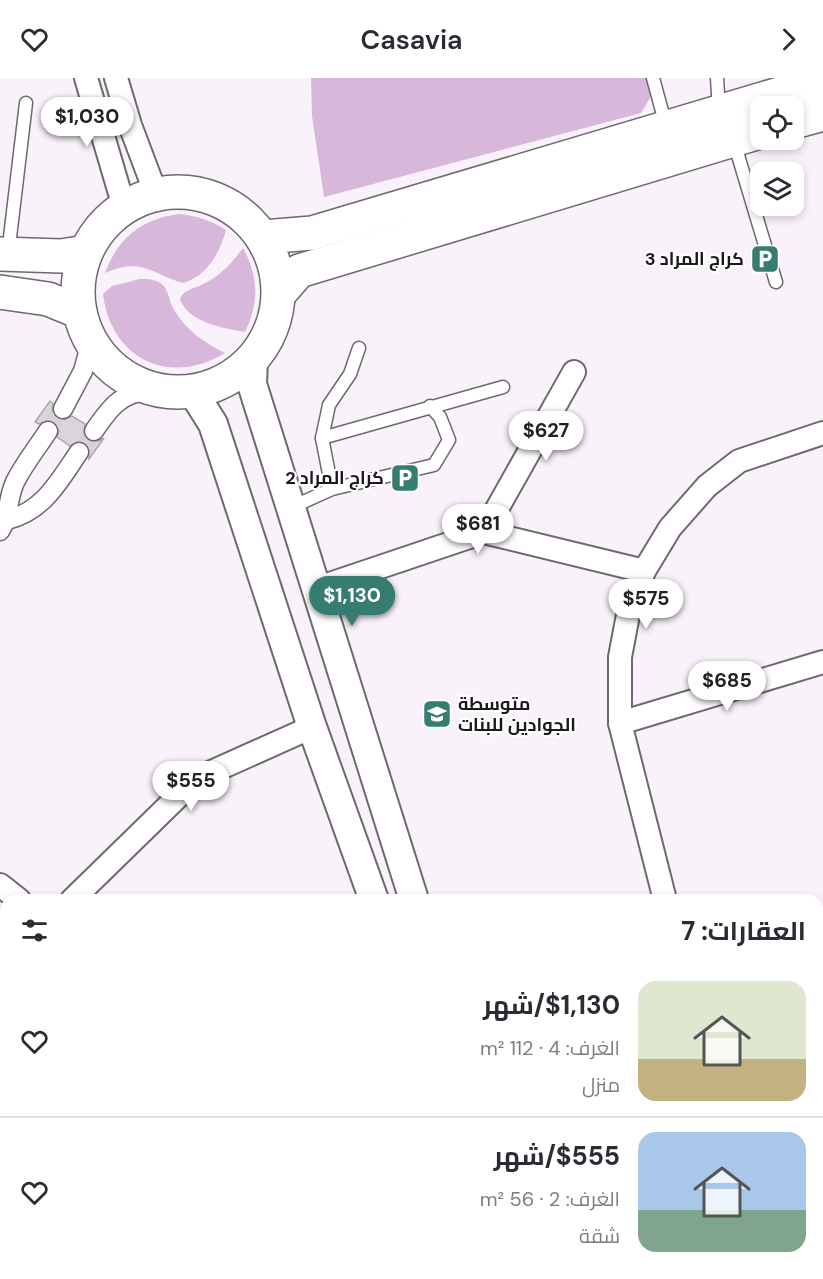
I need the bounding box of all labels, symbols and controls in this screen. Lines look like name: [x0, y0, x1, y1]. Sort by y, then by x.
text: Casavia: [360, 22, 463, 57]
icon: heart: [18, 23, 51, 56]
icon: forward: [772, 23, 805, 56]
map controls: [750, 96, 804, 216]
button: locate: [750, 96, 804, 150]
pin: $1,030: [38, 97, 136, 148]
text: $1,030: [55, 103, 119, 129]
button: layers: [750, 162, 804, 216]
parking icon: كراج المراد 3: [749, 243, 781, 275]
place label: كراج المراد 3: [645, 247, 744, 271]
pin: $627: [510, 411, 582, 462]
text: $627: [523, 417, 569, 443]
parking icon: كراج المراد 2: [389, 462, 421, 494]
place label: كراج المراد 2: [285, 466, 384, 490]
pin: $681: [442, 504, 514, 555]
text: $681: [456, 510, 500, 536]
pin: $1,130: [303, 576, 401, 627]
pin: $575: [610, 579, 682, 630]
text: $1,130: [323, 582, 381, 608]
text: $575: [622, 585, 670, 611]
pin: $685: [691, 661, 763, 712]
text: $685: [702, 667, 752, 693]
place label: متوسطة الجوادين للبنات: [458, 692, 576, 737]
school or university icon: متوسطة الجوادين للبنات: [421, 698, 453, 730]
pin: $555: [155, 761, 227, 812]
text: $555: [166, 767, 216, 793]
icon: filters: [18, 914, 51, 947]
text: العقارات: 7: [681, 914, 806, 948]
text: $1,130/شهر: [483, 988, 620, 1022]
icon: home: [686, 1005, 758, 1077]
icon: heart: [18, 1025, 51, 1058]
text: الغرف: 4 · 112 m²: [480, 1035, 620, 1061]
text: منزل: [582, 1072, 620, 1098]
text: $555/شهر: [494, 1139, 620, 1173]
icon: home: [686, 1156, 758, 1228]
icon: heart: [18, 1176, 51, 1209]
text: الغرف: 2 · 56 m²: [480, 1186, 620, 1212]
text: شقة: [579, 1223, 620, 1249]

